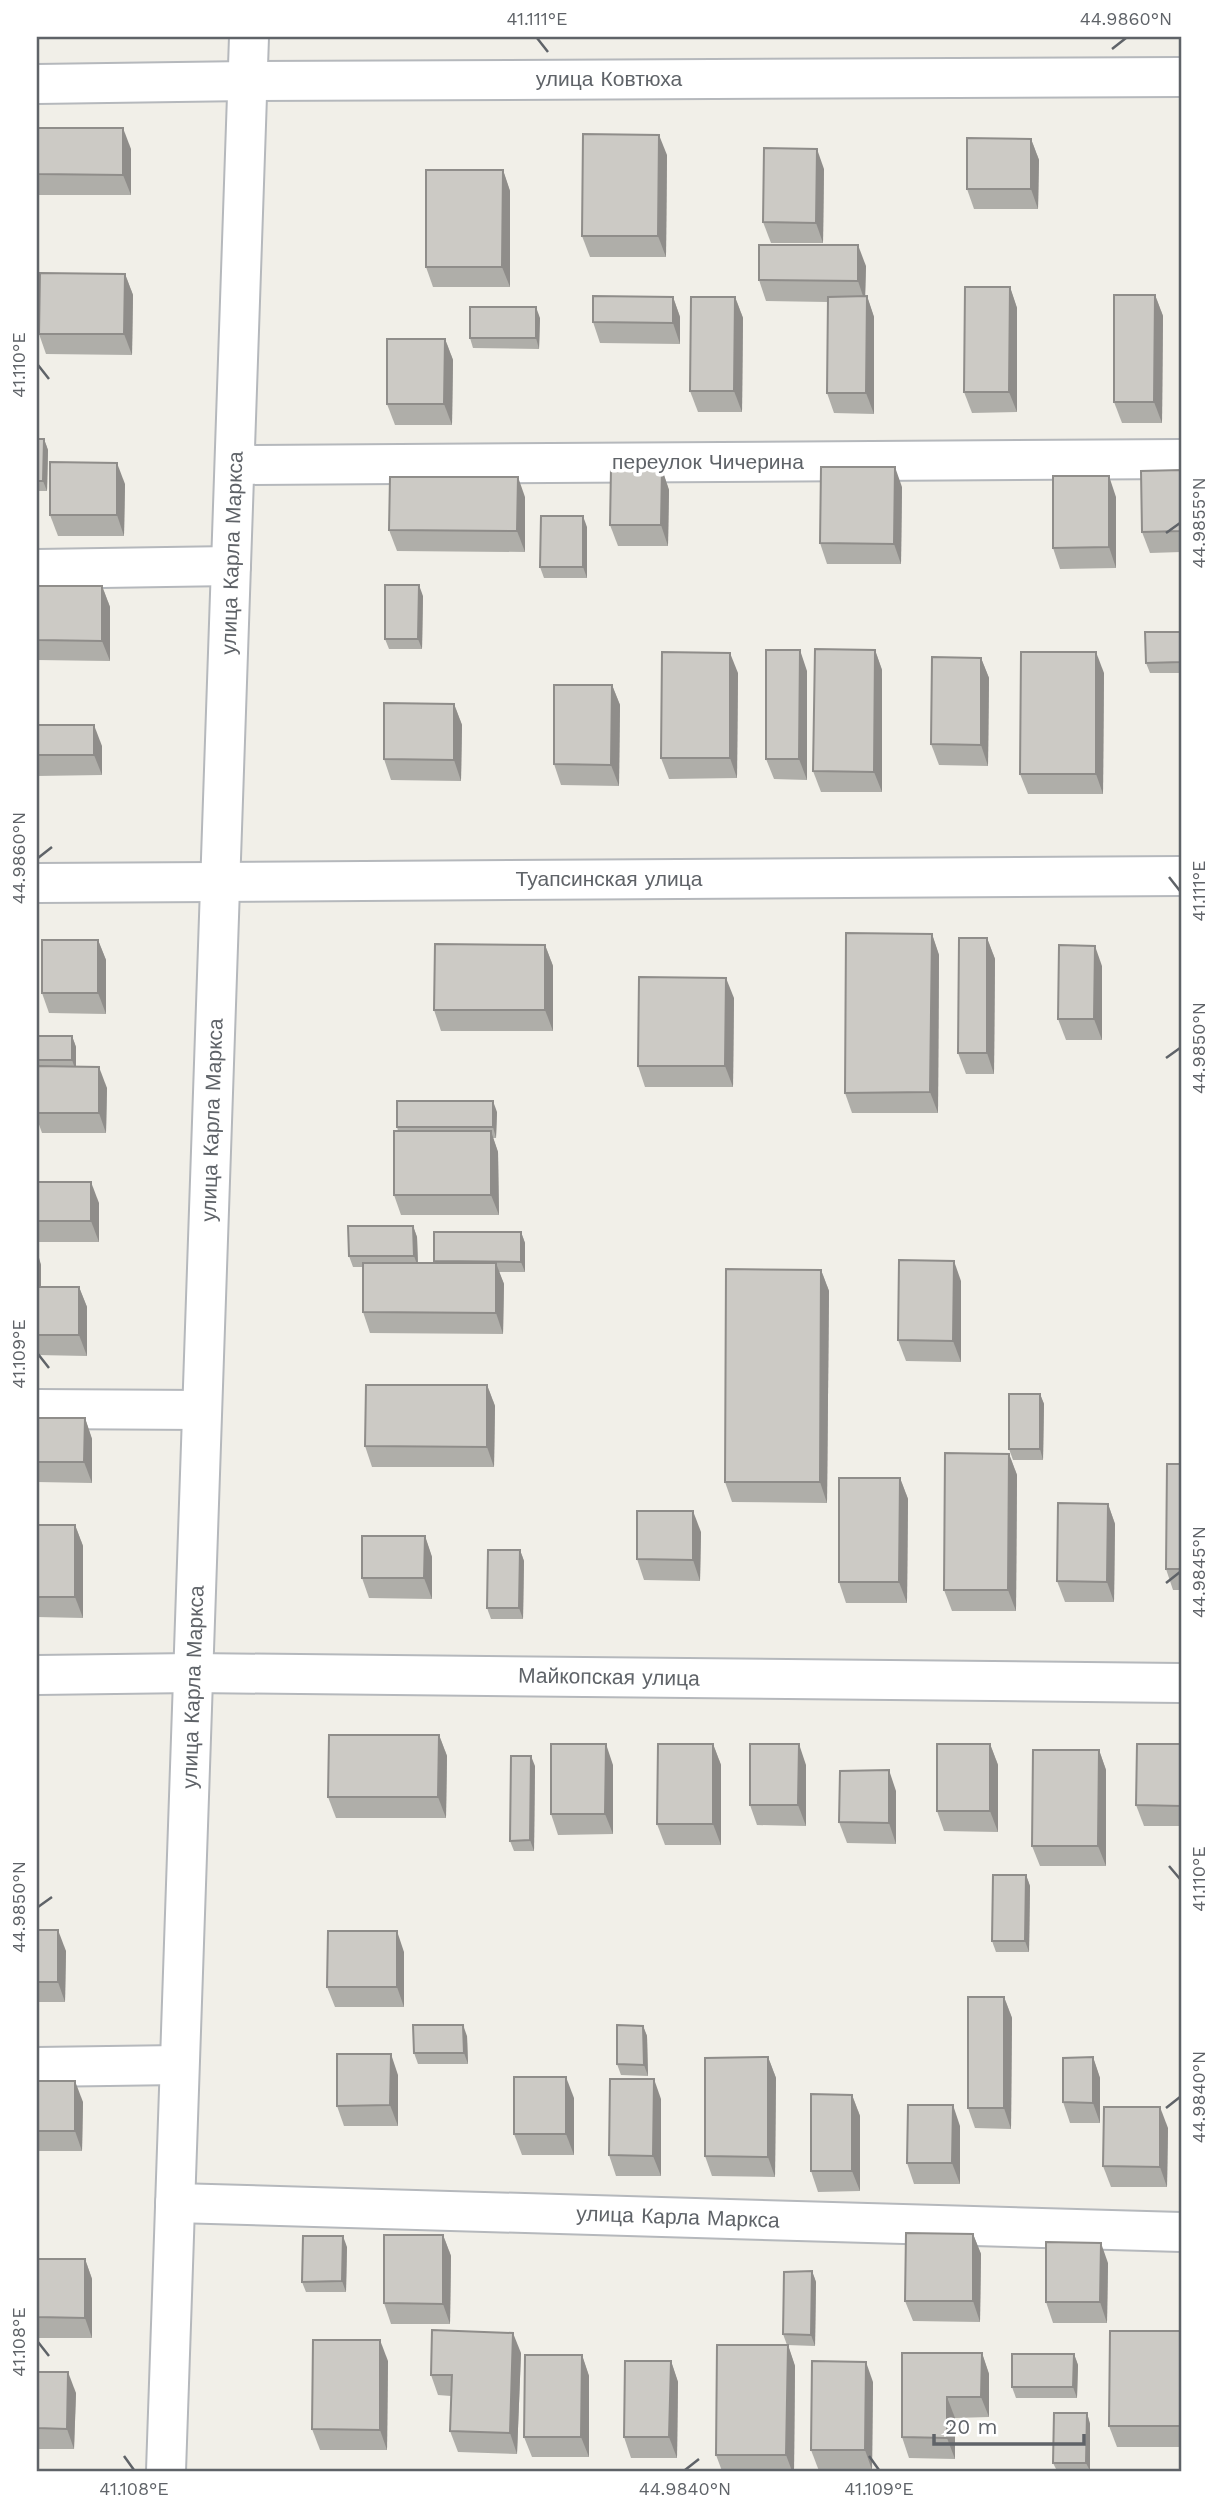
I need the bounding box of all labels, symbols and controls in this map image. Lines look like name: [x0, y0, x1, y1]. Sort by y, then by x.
text: 41.111°E: [506, 8, 568, 29]
text: 44.9860°N: [1080, 8, 1172, 29]
street label: улица Ковтюха: [536, 66, 683, 91]
text: 41.110°E: [8, 332, 29, 398]
street label: переулок Чичерина: [612, 449, 804, 474]
street label: улица Карла Маркса: [215, 451, 248, 655]
text: 44.9855°N: [1188, 477, 1209, 569]
text: 44.9860°N: [8, 812, 29, 904]
text: 41.111°E: [1188, 860, 1209, 922]
street label: Туапсинская улица: [516, 866, 703, 891]
text: 44.9850°N: [1188, 1002, 1209, 1094]
street label: улица Карла Маркса: [195, 1018, 228, 1222]
text: 41.109°E: [8, 1319, 29, 1389]
text: 44.9845°N: [1188, 1526, 1209, 1618]
street label: улица Карла Маркса: [176, 1585, 209, 1789]
street label: Майкопская улица: [518, 1662, 700, 1691]
text: 41.110°E: [1188, 1846, 1209, 1912]
text: 44.9850°N: [8, 1861, 29, 1953]
text: 44.9840°N: [1188, 2051, 1209, 2143]
street label: улица Карла Маркса: [576, 2200, 780, 2233]
text: 41.108°E: [8, 2307, 29, 2377]
scale bar: [934, 2403, 1085, 2447]
text: 20 m: [945, 2414, 997, 2439]
text: 41.108°E: [99, 2478, 169, 2499]
text: 44.9840°N: [639, 2478, 731, 2499]
text: 41.109°E: [844, 2478, 914, 2499]

